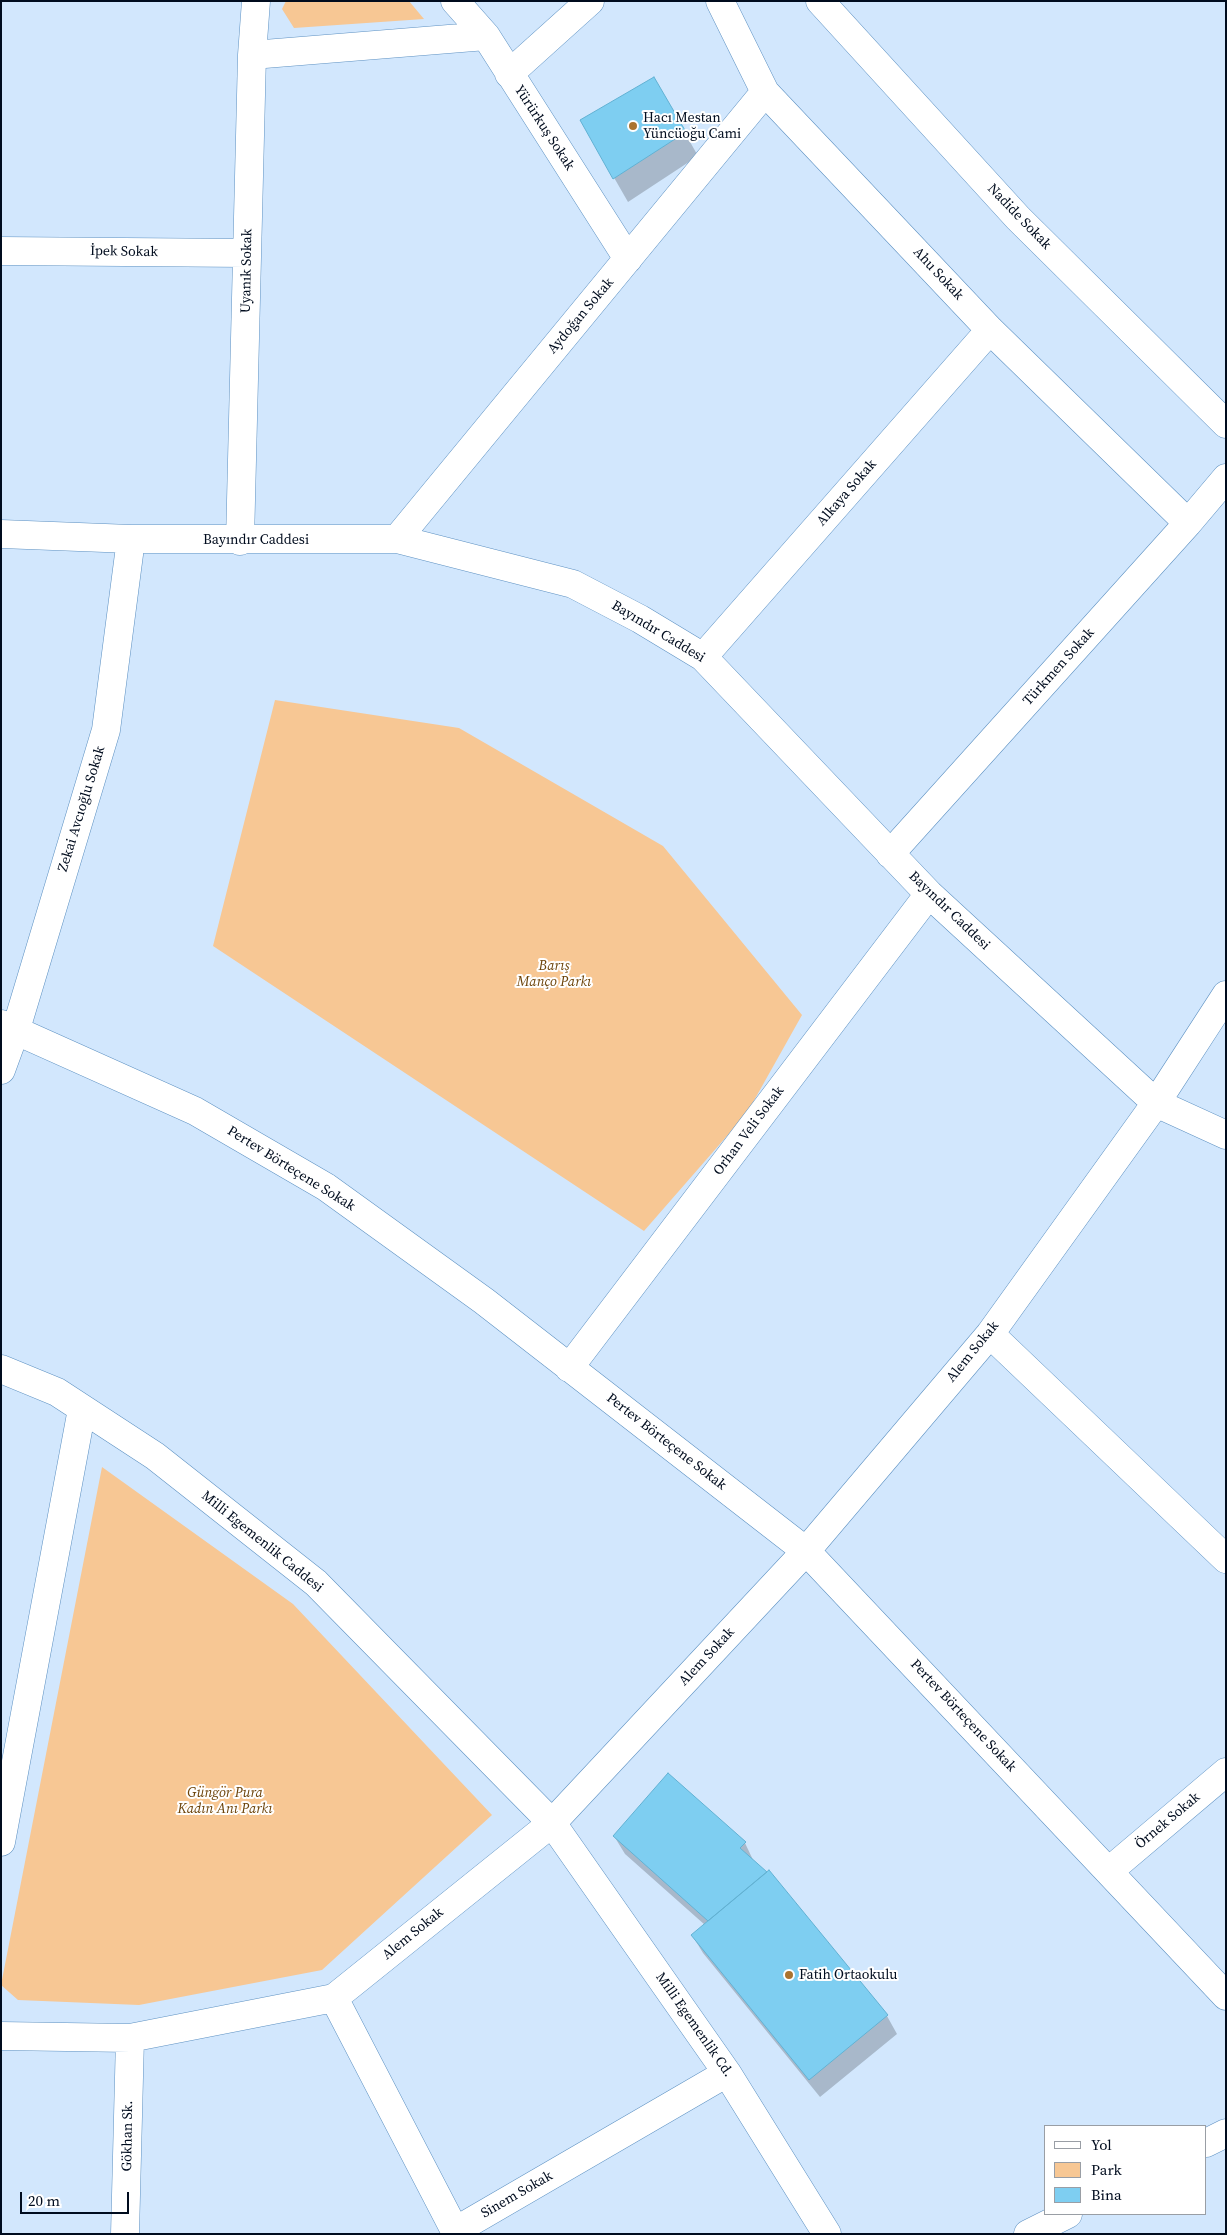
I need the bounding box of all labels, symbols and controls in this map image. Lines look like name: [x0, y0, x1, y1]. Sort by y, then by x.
street label: Yürürkuş Sokak: [510, 82, 578, 174]
place label: Hacı Mestan Yüncüoğu Cami: [643, 110, 741, 142]
marker: Hacı Mestan Yüncüoğu Cami: [627, 120, 639, 132]
street label: Nadide Sokak: [983, 181, 1055, 253]
street label: Uyanık Sokak: [238, 229, 256, 313]
street label: İpek Sokak: [90, 243, 158, 261]
street label: Ahu Sokak: [909, 244, 967, 304]
street label: Aydoğan Sokak: [544, 275, 618, 357]
street label: Alkaya Sokak: [814, 456, 880, 530]
street label: Bayındır Caddesi: [203, 532, 309, 548]
street label: Bayındır Caddesi: [608, 597, 708, 667]
street label: Türkmen Sokak: [1020, 625, 1098, 709]
street label: Zekai Avcıoğlu Sokak: [55, 744, 109, 874]
street label: Bayındır Caddesi: [905, 868, 993, 954]
park label: Barış Manço Parkı: [517, 958, 591, 990]
street label: Orhan Veli Sokak: [710, 1083, 788, 1179]
street label: Pertev Börteçene Sokak: [224, 1123, 358, 1215]
street label: Alem Sokak: [943, 1318, 1003, 1386]
street label: Pertev Börteçene Sokak: [603, 1390, 729, 1494]
street label: Milli Egemenlik Caddesi: [198, 1488, 326, 1596]
street label: Alem Sokak: [676, 1624, 738, 1690]
street label: Pertev Börteçene Sokak: [907, 1656, 1019, 1776]
park label: Güngör Pura Kadın Anı Parkı: [178, 1785, 272, 1818]
street label: Örnek Sokak: [1132, 1789, 1204, 1853]
street label: Alem Sokak: [379, 1904, 447, 1964]
place label: Fatih Ortaokulu: [799, 1967, 897, 1983]
marker: Fatih Ortaokulu: [783, 1969, 795, 1981]
street label: Milli Egemenlik Cd.: [652, 1970, 736, 2080]
street label: Gökhan Sk.: [119, 2100, 137, 2172]
legend: [1044, 2125, 1207, 2215]
text: Yol: [1091, 2134, 1112, 2155]
text: Park: [1091, 2159, 1122, 2180]
street label: Sinem Sokak: [478, 2168, 556, 2222]
scale bar: [22, 2182, 131, 2214]
text: Bina: [1091, 2184, 1122, 2205]
text: 20 m: [28, 2190, 60, 2211]

